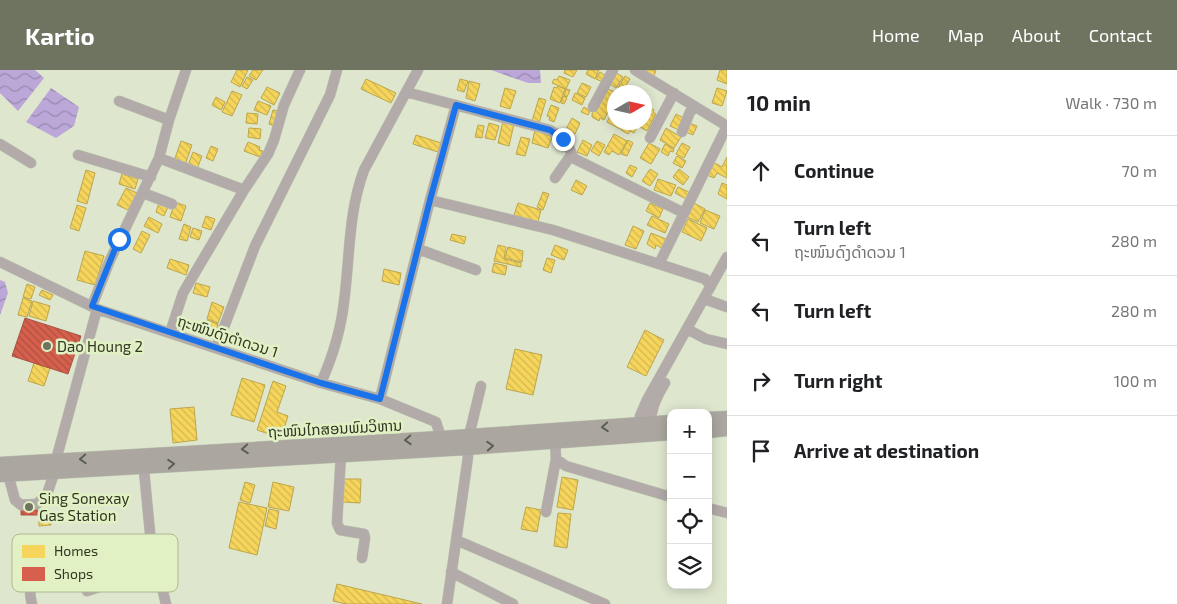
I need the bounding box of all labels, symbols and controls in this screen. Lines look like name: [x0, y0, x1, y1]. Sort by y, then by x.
text: Kartio: [25, 21, 95, 50]
text: Home: [872, 24, 920, 46]
text: Map: [948, 24, 984, 46]
text: About: [1012, 24, 1061, 46]
text: Contact: [1089, 24, 1152, 46]
north arrow: [607, 85, 652, 130]
text: 10 min: [747, 90, 811, 115]
text: Walk · 730 m: [1065, 93, 1157, 112]
route end: [552, 128, 575, 151]
icon: ahead: [747, 157, 775, 185]
text: Continue: [794, 159, 874, 182]
text: 70 m: [1122, 161, 1157, 180]
text: Turn left: [794, 216, 871, 239]
icon: left: [747, 227, 775, 255]
route start: [108, 228, 131, 251]
text: 280 m: [1111, 231, 1157, 250]
text: ຖະໜົນດົງດຳດວນ 1: [794, 242, 906, 261]
icon: left: [747, 297, 775, 325]
text: Turn left: [794, 299, 871, 322]
text: 280 m: [1111, 301, 1157, 320]
street label: ຖະໜົນດົງດຳດວນ 1: [175, 311, 281, 361]
place label: Dao Houng 2: [57, 337, 143, 355]
marker: Dao Houng 2: [41, 340, 53, 352]
icon: right: [747, 367, 775, 395]
text: Turn right: [794, 369, 882, 392]
text: 100 m: [1114, 371, 1157, 390]
map controls: [667, 409, 712, 589]
button: +: [667, 409, 712, 454]
street label: ຖະໜົນໄກສອນພົມວິຫານ: [267, 415, 403, 441]
one-way arrow: [600, 421, 608, 432]
one-way arrow: [403, 434, 411, 445]
icon: arrive: [747, 437, 775, 465]
text: Arrive at destination: [794, 439, 979, 462]
one-way arrow: [487, 441, 495, 452]
one-way arrow: [241, 443, 249, 454]
one-way arrow: [79, 453, 87, 464]
button: −: [667, 454, 712, 499]
one-way arrow: [167, 459, 175, 470]
place label: Sing Sonexay Gas Station: [39, 489, 129, 524]
button: locate: [667, 499, 712, 544]
marker: Sing Sonexay Gas Station: [23, 501, 35, 513]
legend: [12, 534, 178, 592]
text: Homes: [54, 542, 98, 559]
button: layers: [667, 544, 712, 589]
text: Shops: [54, 565, 93, 582]

